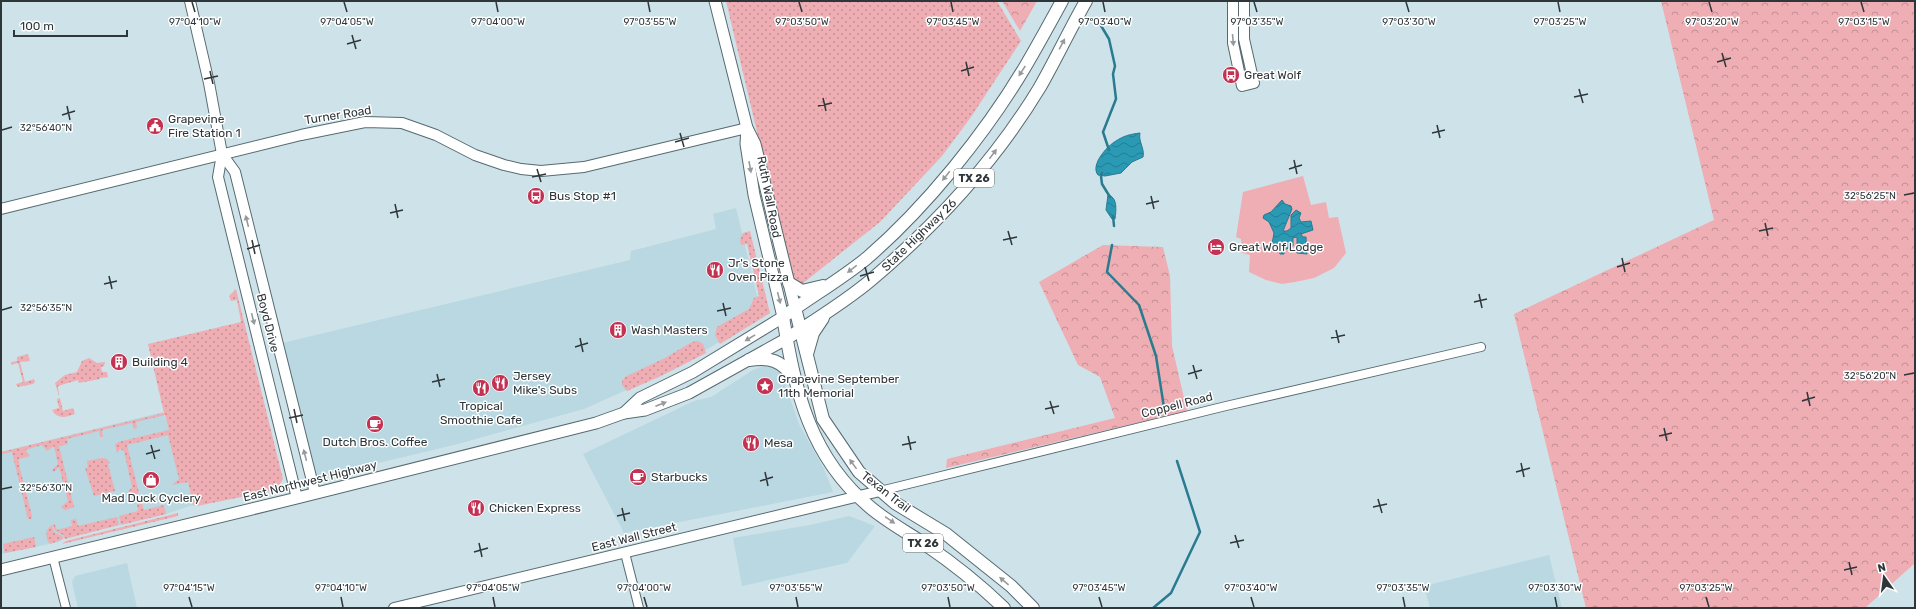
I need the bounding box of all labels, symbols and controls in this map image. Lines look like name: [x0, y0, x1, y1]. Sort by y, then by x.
scale bar: [14, 12, 127, 38]
text: 97°04'10"W: [169, 16, 221, 28]
text: 97°04'05"W: [320, 16, 374, 28]
text: 97°04'00"W: [471, 16, 525, 28]
text: 97°03'55"W: [623, 16, 677, 28]
text: 97°03'50"W: [775, 16, 829, 28]
text: 97°03'45"W: [927, 16, 979, 28]
text: 97°03'40"W: [1078, 16, 1132, 28]
text: 97°03'35"W: [1230, 16, 1284, 28]
text: 97°03'30"W: [1382, 16, 1436, 28]
text: 97°03'25"W: [1533, 16, 1587, 28]
text: 97°03'20"W: [1685, 16, 1739, 28]
text: 97°03'15"W: [1838, 16, 1890, 28]
text: 100 m: [20, 19, 54, 33]
one-way arrow: [1230, 34, 1237, 46]
one-way arrow: [1059, 38, 1066, 50]
bus stop icon: Great Wolf: [1221, 65, 1241, 85]
one-way arrow: [1018, 66, 1026, 77]
place label: Great Wolf: [1244, 68, 1302, 82]
street label: Turner Road: [304, 103, 372, 127]
place label: Grapevine Fire Station 1: [168, 112, 241, 140]
public building icon: Grapevine Fire Station 1: [145, 116, 165, 136]
text: 32°56'40"N: [20, 122, 72, 134]
one-way arrow: [988, 148, 997, 159]
street label: Ruth Wall Road: [754, 155, 784, 239]
one-way arrow: [747, 161, 753, 173]
road number: TX 26: [954, 169, 994, 187]
one-way arrow: [941, 171, 950, 182]
bus stop icon: Bus Stop #1: [526, 186, 546, 206]
place label: Bus Stop #1: [549, 189, 616, 203]
text: 32°56'25"N: [1844, 190, 1896, 202]
street label: State Highway 26: [879, 196, 959, 274]
one-way arrow: [244, 214, 250, 226]
hotel icon: Great Wolf Lodge: [1206, 237, 1226, 257]
place label: Great Wolf Lodge: [1229, 240, 1324, 254]
place label: Jr's Stone Oven Pizza: [728, 256, 789, 284]
restaurant icon: Jr's Stone Oven Pizza: [705, 260, 725, 280]
one-way arrow: [846, 265, 857, 273]
street label: Boyd Drive: [254, 292, 282, 354]
one-way arrow: [776, 292, 782, 305]
text: 32°56'35"N: [20, 302, 72, 314]
one-way arrow: [251, 313, 257, 325]
building icon: Wash Masters: [608, 320, 628, 340]
place label: Wash Masters: [631, 323, 708, 337]
one-way arrow: [745, 334, 755, 342]
building icon: Building 4: [109, 352, 129, 372]
place label: Building 4: [132, 355, 188, 369]
place label: Jersey Mike's Subs: [513, 369, 577, 397]
text: 32°56'20"N: [1844, 370, 1896, 382]
place label: Grapevine September 11th Memorial: [778, 372, 900, 400]
restaurant icon: Jersey Mike's Subs: [490, 373, 510, 393]
place icon: Grapevine September 11th Memorial: [755, 376, 775, 396]
restaurant icon: Tropical Smoothie Cafe: [471, 378, 491, 398]
street label: Coppell Road: [1140, 389, 1214, 421]
place label: Tropical Smoothie Cafe: [440, 399, 522, 427]
one-way arrow: [656, 400, 668, 406]
cafe icon: Dutch Bros. Coffee: [365, 414, 385, 434]
restaurant icon: Mesa: [741, 433, 761, 453]
place label: Dutch Bros. Coffee: [323, 435, 428, 449]
place label: Mesa: [764, 436, 793, 450]
one-way arrow: [302, 449, 308, 462]
street label: East Northwest Highway: [242, 457, 379, 504]
one-way arrow: [849, 458, 857, 469]
cafe icon: Starbucks: [628, 467, 648, 487]
street label: Texan Trail: [859, 469, 913, 515]
shop icon: Mad Duck Cyclery: [141, 470, 161, 490]
place label: Starbucks: [651, 470, 708, 484]
text: 32°56'30"N: [20, 482, 72, 494]
place label: Mad Duck Cyclery: [101, 491, 201, 505]
restaurant icon: Chicken Express: [466, 498, 486, 518]
place label: Chicken Express: [489, 501, 581, 515]
one-way arrow: [884, 516, 895, 524]
street label: East Wall Street: [590, 520, 678, 554]
road number: TX 26: [903, 534, 943, 552]
north arrow: [1864, 557, 1904, 597]
text: N: [1876, 560, 1887, 575]
one-way arrow: [999, 576, 1010, 585]
text: 97°04'15"W: [163, 582, 215, 594]
text: 97°04'10"W: [315, 582, 367, 594]
text: 97°04'05"W: [466, 582, 520, 594]
text: 97°04'00"W: [617, 582, 671, 594]
text: 97°03'55"W: [769, 582, 823, 594]
text: 97°03'50"W: [921, 582, 975, 594]
text: 97°03'45"W: [1073, 582, 1125, 594]
text: 97°03'40"W: [1224, 582, 1278, 594]
text: 97°03'35"W: [1376, 582, 1430, 594]
text: 97°03'30"W: [1528, 582, 1582, 594]
text: 97°03'25"W: [1679, 582, 1733, 594]

